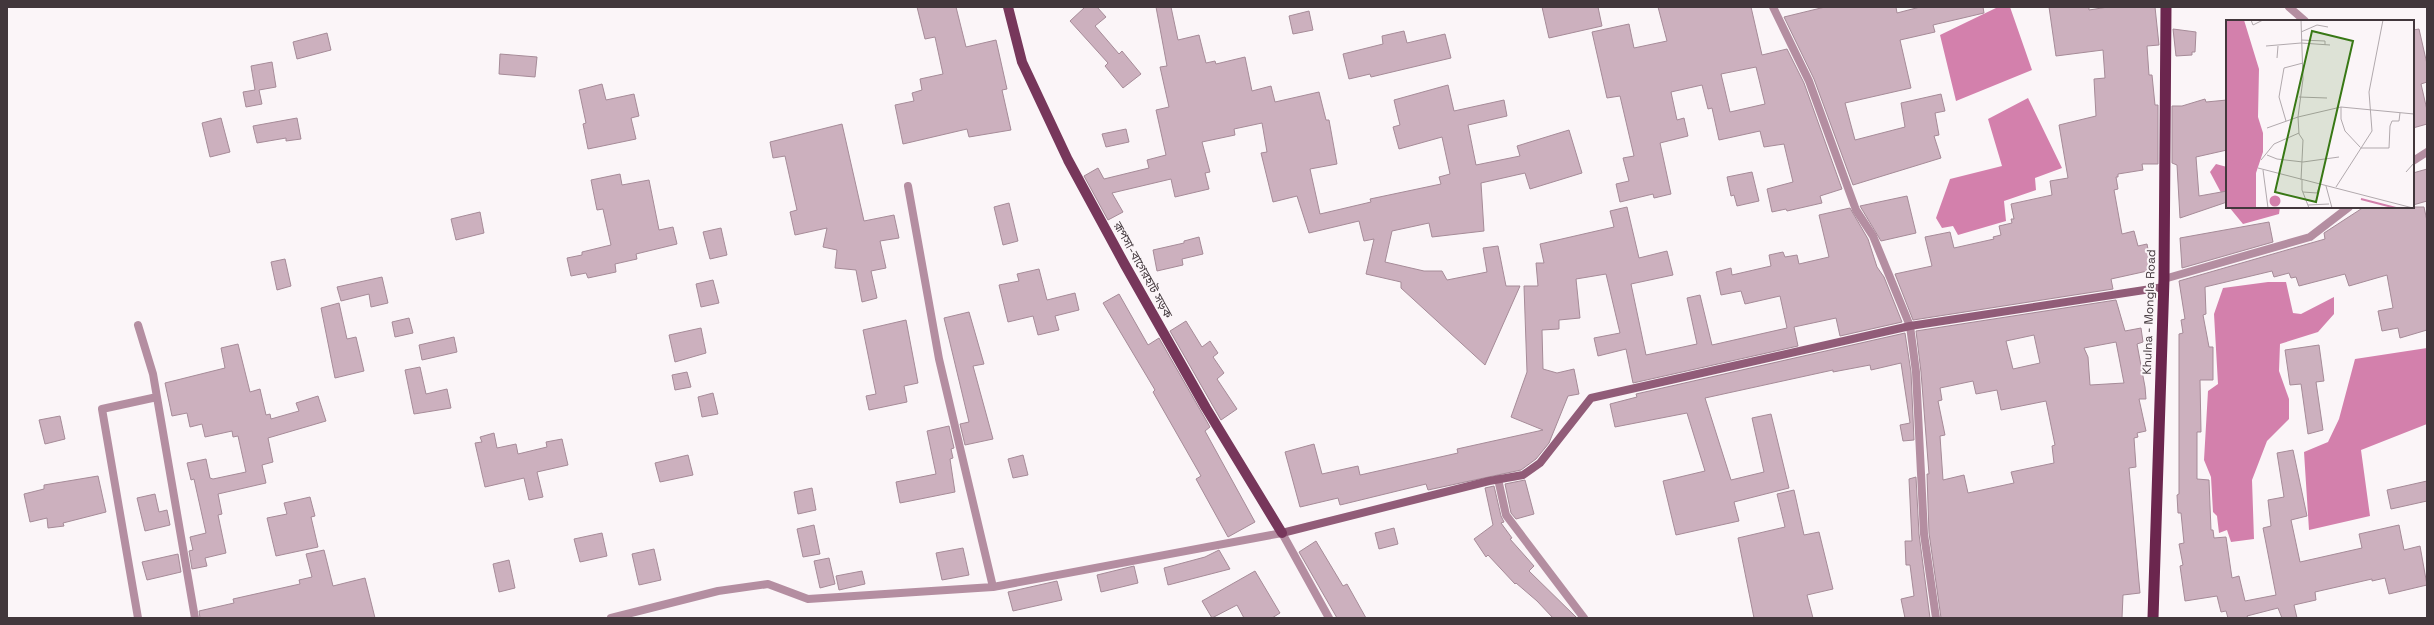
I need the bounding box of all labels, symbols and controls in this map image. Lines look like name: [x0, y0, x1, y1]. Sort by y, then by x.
inset map: [2226, 20, 2414, 208]
street label: রূপসা-বাগেরহাট সড়ক: [1109, 218, 1176, 321]
street label: Khulna - Mongla Road: [2139, 249, 2159, 375]

